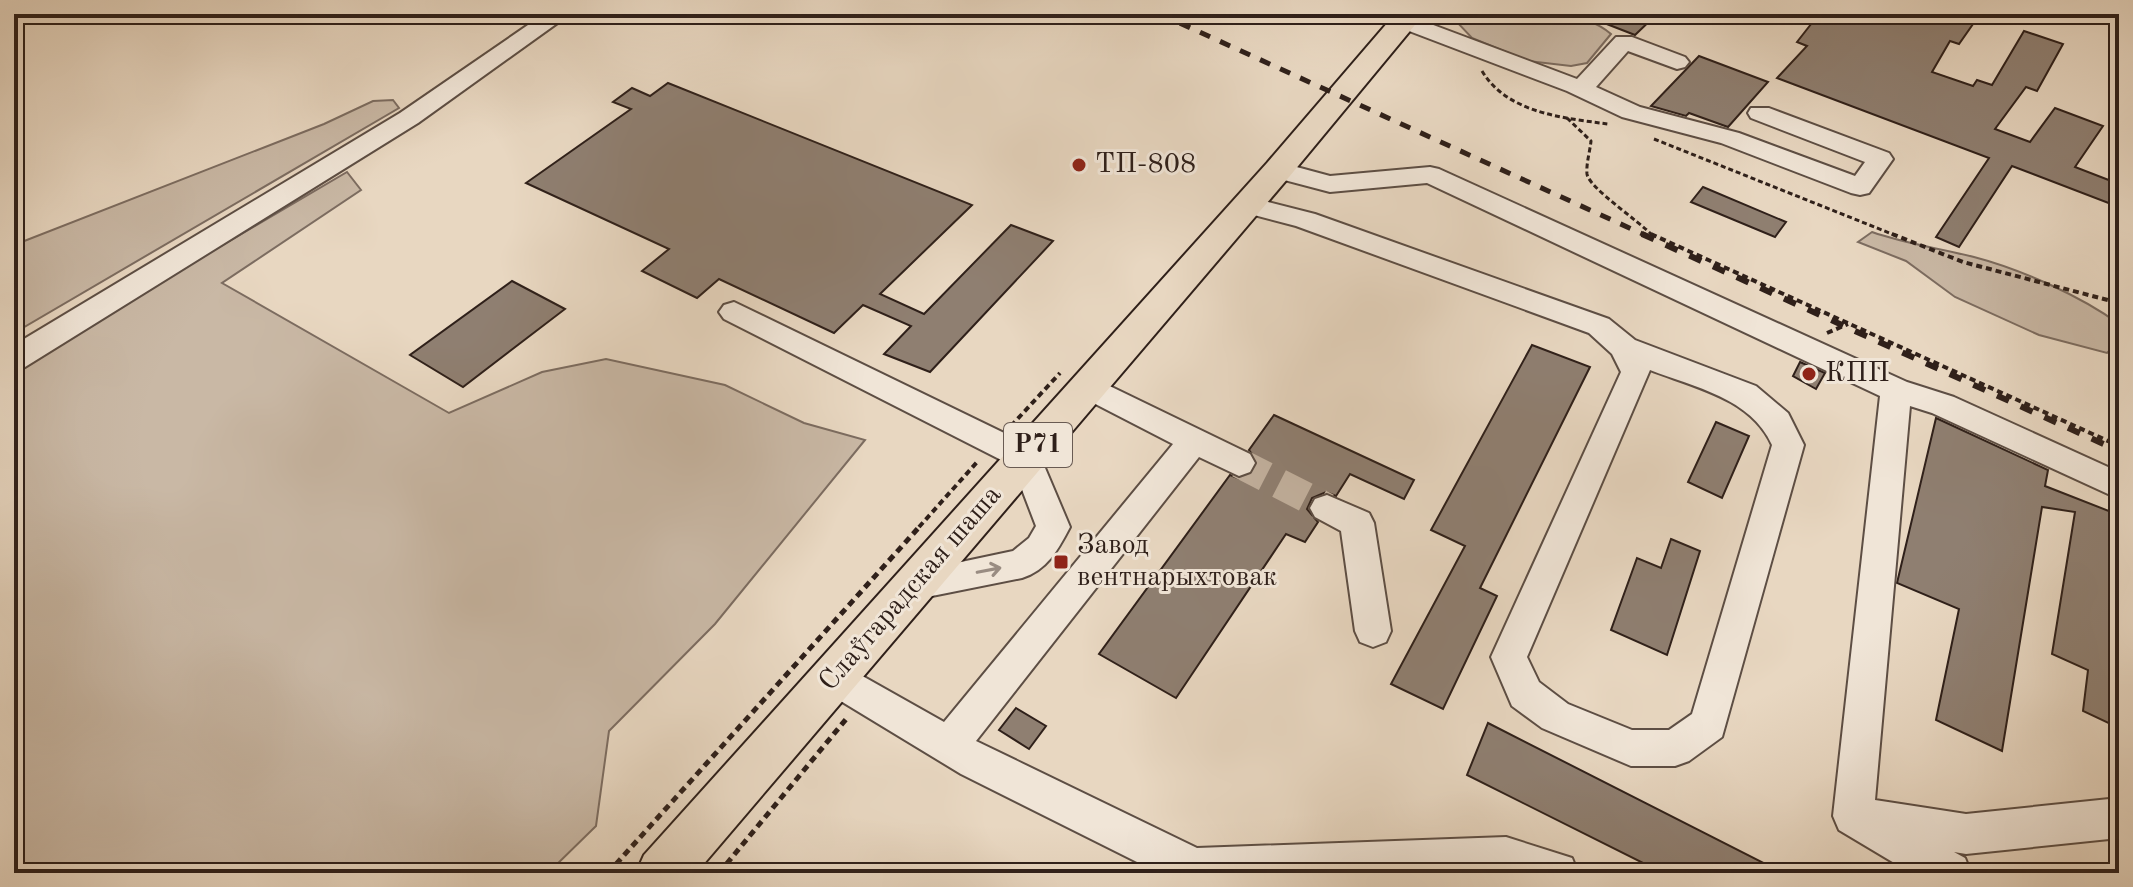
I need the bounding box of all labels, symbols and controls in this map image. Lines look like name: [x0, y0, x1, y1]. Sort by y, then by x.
place label: ТП-808: [1095, 151, 1196, 179]
marker: ТП-808: [1070, 156, 1088, 174]
place label: КПП: [1825, 360, 1890, 388]
marker: КПП: [1800, 365, 1818, 383]
road number: Р71: [1004, 423, 1072, 467]
street label: Слаўгарадская шаша: [815, 481, 1007, 697]
place label: Завод вентнарыхтовак: [1077, 532, 1277, 592]
marker: Завод вентнарыхтовак: [1052, 553, 1070, 571]
one-way arrow: [975, 562, 1001, 577]

